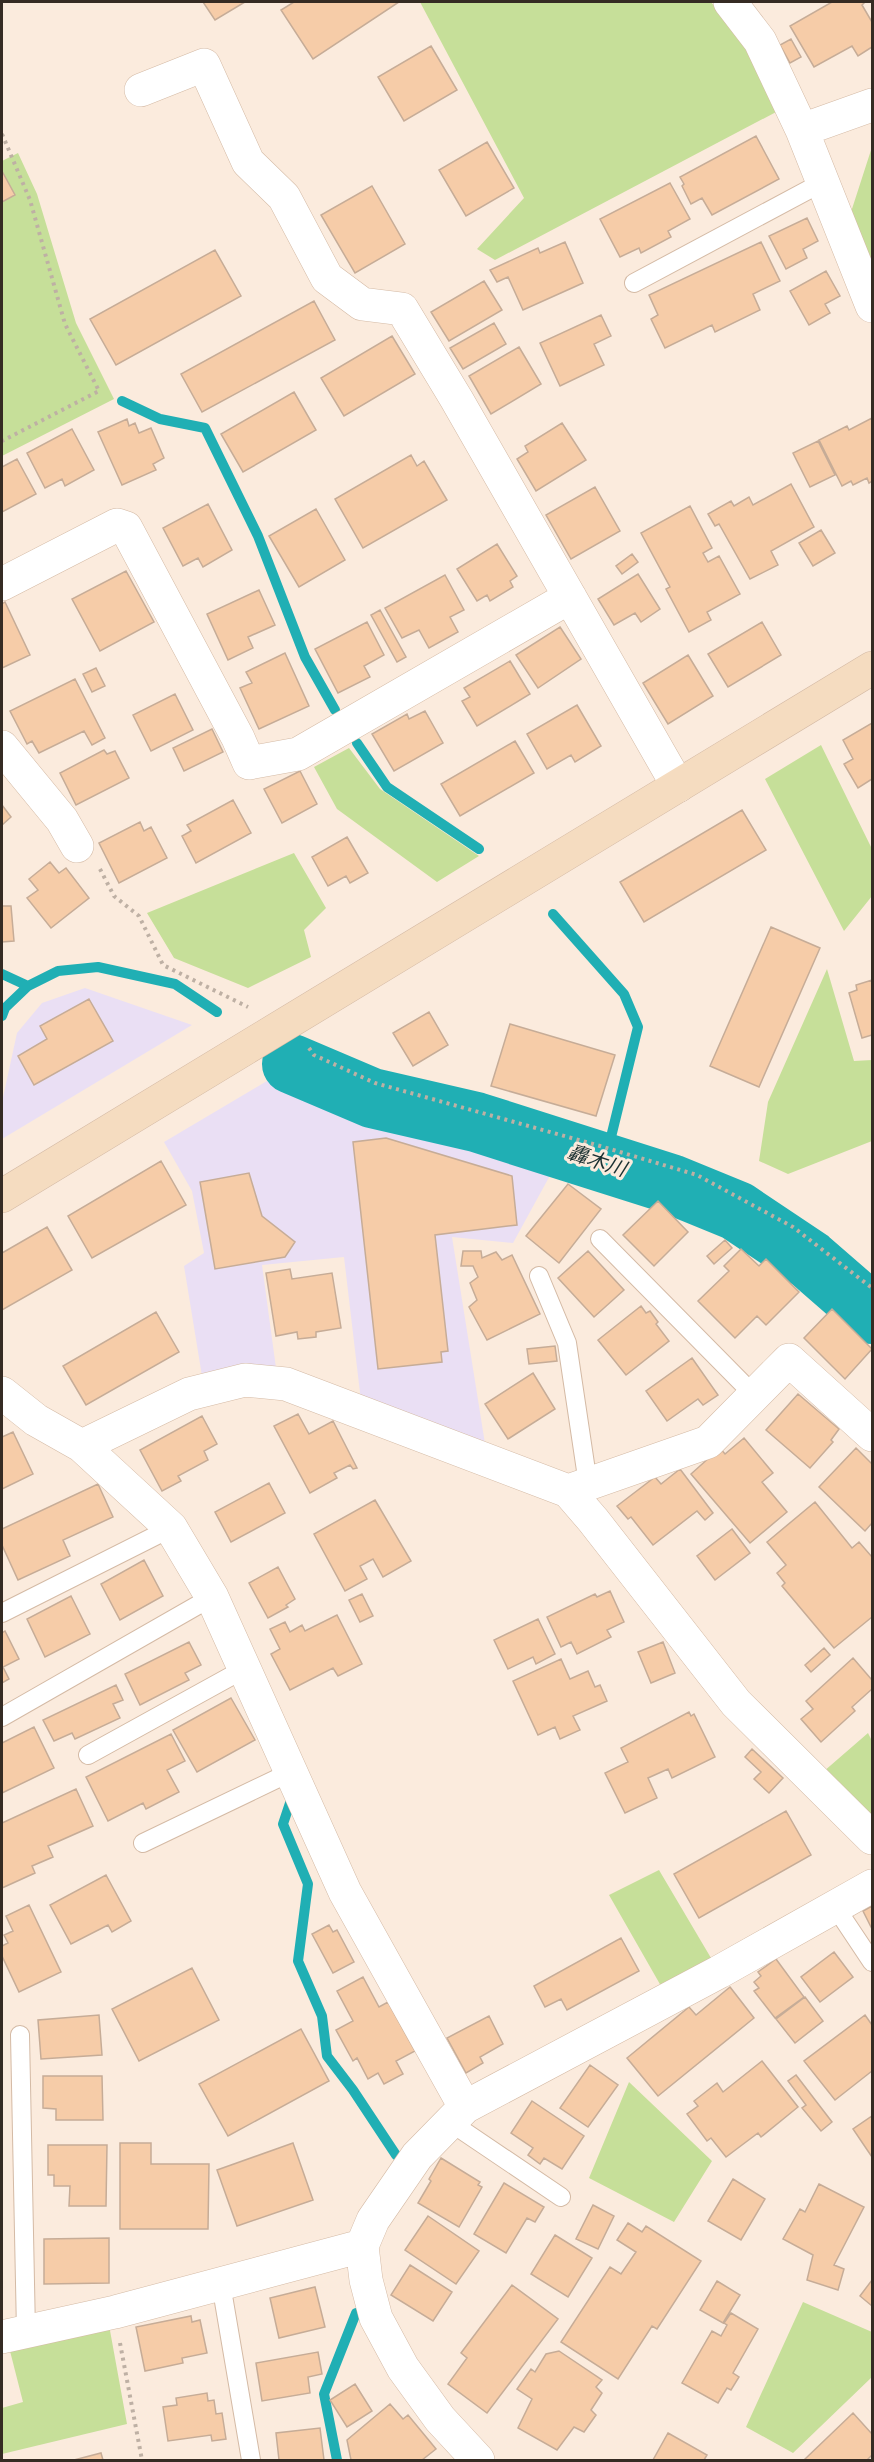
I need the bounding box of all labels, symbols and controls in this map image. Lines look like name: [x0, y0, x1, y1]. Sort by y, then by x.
water label: 轟木川: [565, 1140, 631, 1181]

